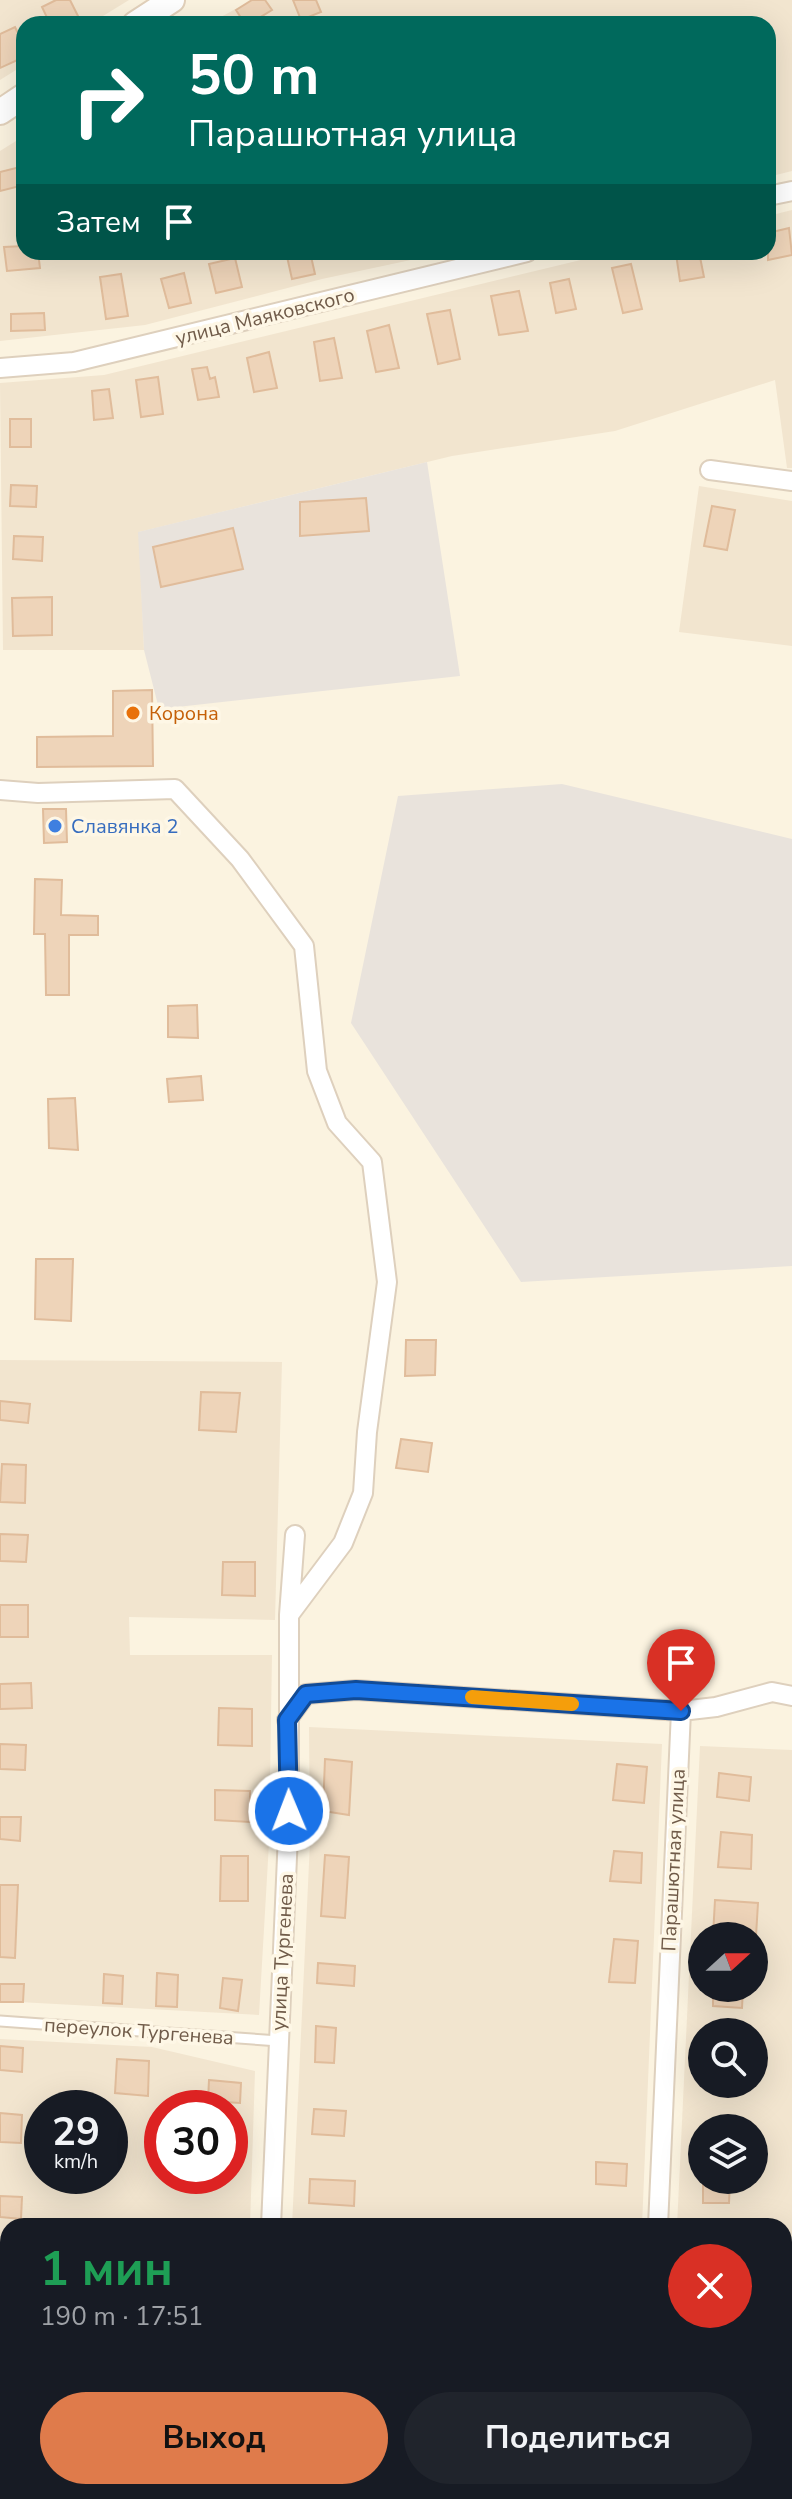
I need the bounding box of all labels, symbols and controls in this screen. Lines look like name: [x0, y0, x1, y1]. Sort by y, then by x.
text: 50 m: [188, 37, 319, 114]
icon: right: [56, 48, 160, 152]
text: Парашютная улица: [188, 110, 517, 159]
icon: arrive: [157, 200, 201, 244]
text: Затем: [56, 202, 141, 243]
street label: улица Маяковского: [173, 281, 358, 352]
place label: Корона: [149, 700, 219, 727]
marker: Корона: [124, 704, 142, 722]
place label: Славянка 2: [71, 813, 179, 840]
marker: Славянка 2: [46, 817, 64, 835]
pin: [647, 1629, 715, 1711]
icon: arrive: [659, 1641, 703, 1685]
street label: Парашютная улица: [655, 1768, 692, 1952]
position arrow: [247, 1769, 331, 1853]
street label: улица Тургенева: [265, 1873, 300, 2031]
north arrow: [688, 1922, 768, 2002]
map controls: [688, 1922, 768, 2194]
street label: переулок Тургенева: [43, 2011, 235, 2052]
button: search: [688, 2018, 768, 2098]
speed limit sign: 30: [144, 2090, 248, 2194]
text: 29: [52, 2105, 100, 2159]
button: layers: [688, 2114, 768, 2194]
text: km/h: [54, 2148, 98, 2175]
text: 1 мин: [40, 2236, 173, 2302]
button: close: [668, 2244, 752, 2328]
text: 190 m · 17:51: [40, 2299, 203, 2334]
button: Выход: [40, 2392, 388, 2484]
button: Поделиться: [404, 2392, 752, 2484]

